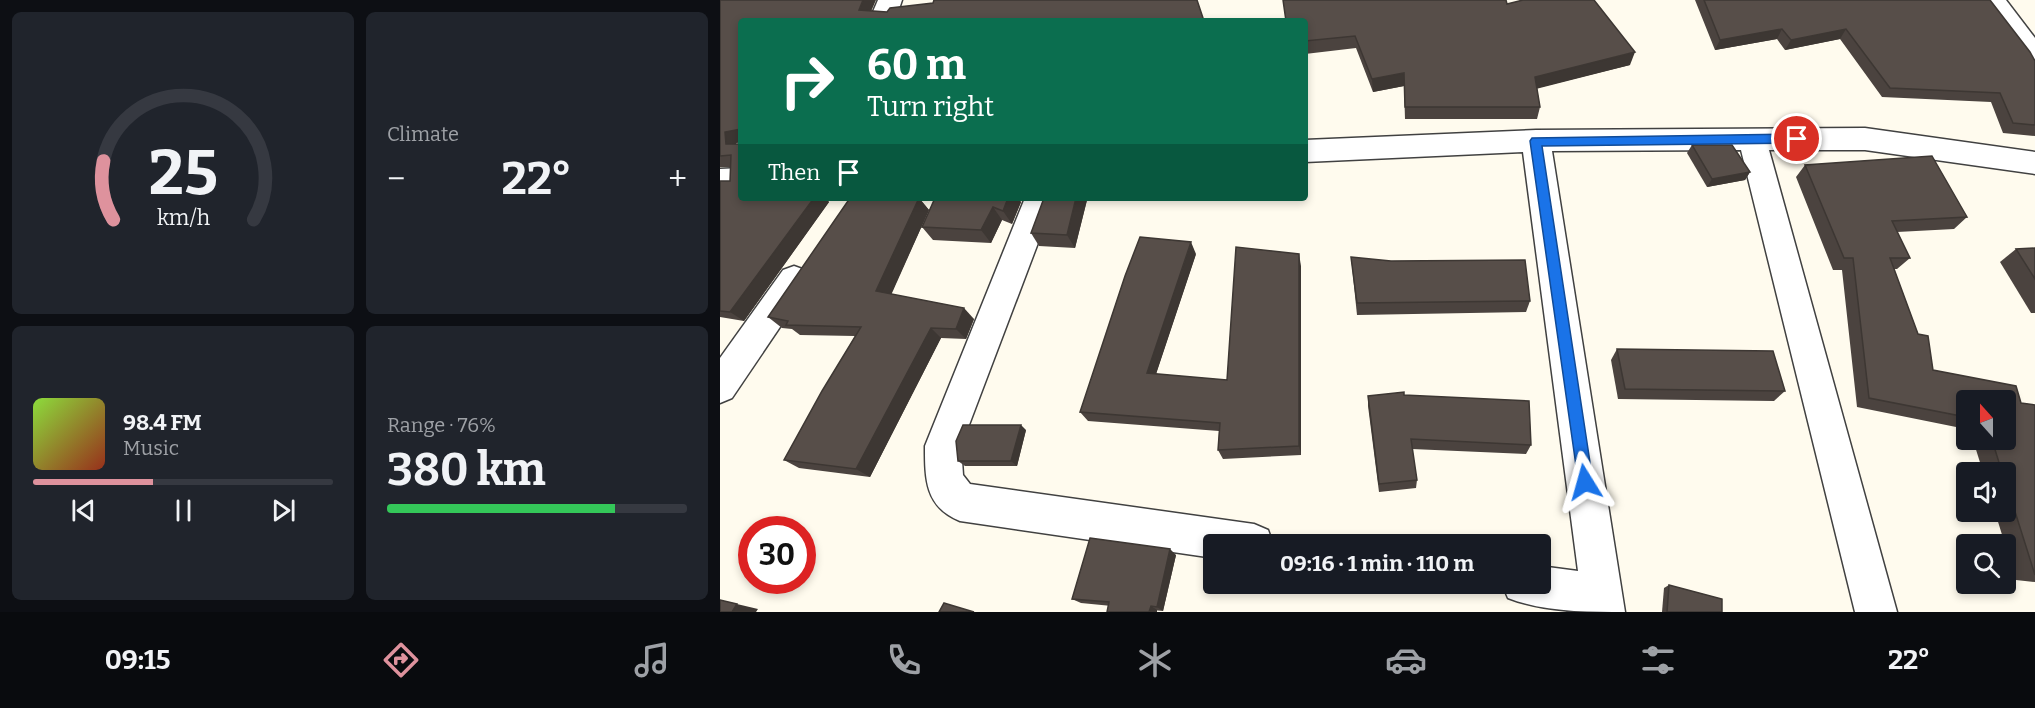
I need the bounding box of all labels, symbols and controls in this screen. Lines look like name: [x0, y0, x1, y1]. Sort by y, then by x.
text: 60 m: [867, 40, 966, 90]
icon: right: [768, 42, 846, 120]
text: Turn right: [867, 91, 994, 123]
pin: [1771, 113, 1822, 164]
text: Climate: [387, 122, 459, 146]
icon: arrive: [1780, 122, 1813, 155]
text: 25: [148, 136, 218, 211]
text: 22°: [501, 152, 572, 206]
icon: arrive: [832, 156, 865, 189]
text: −: [387, 159, 405, 199]
text: +: [668, 159, 687, 199]
text: Then: [768, 159, 820, 186]
text: km/h: [156, 205, 210, 231]
north arrow: [1956, 390, 2016, 450]
map controls: [1956, 390, 2016, 594]
text: 98.4 FM: [123, 409, 202, 436]
text: Range · 76%: [387, 413, 496, 437]
text: Music: [123, 436, 179, 460]
text: 380 km: [387, 443, 546, 497]
position arrow: [1553, 450, 1617, 514]
button: sound: [1956, 462, 2016, 522]
icon: previous: [67, 494, 100, 527]
icon: pause: [167, 494, 200, 527]
icon: next: [267, 494, 300, 527]
speed limit sign: 30: [738, 516, 816, 594]
button: search: [1956, 534, 2016, 594]
text: 09:16 · 1 min · 110 m: [1280, 550, 1474, 577]
icon: directions: [380, 639, 422, 681]
icon: music: [631, 639, 673, 681]
icon: phone: [883, 639, 925, 681]
icon: climate: [1134, 639, 1176, 681]
icon: car: [1385, 639, 1427, 681]
icon: filters: [1637, 639, 1679, 681]
text: 09:15: [105, 644, 171, 676]
text: 22°: [1888, 644, 1930, 676]

